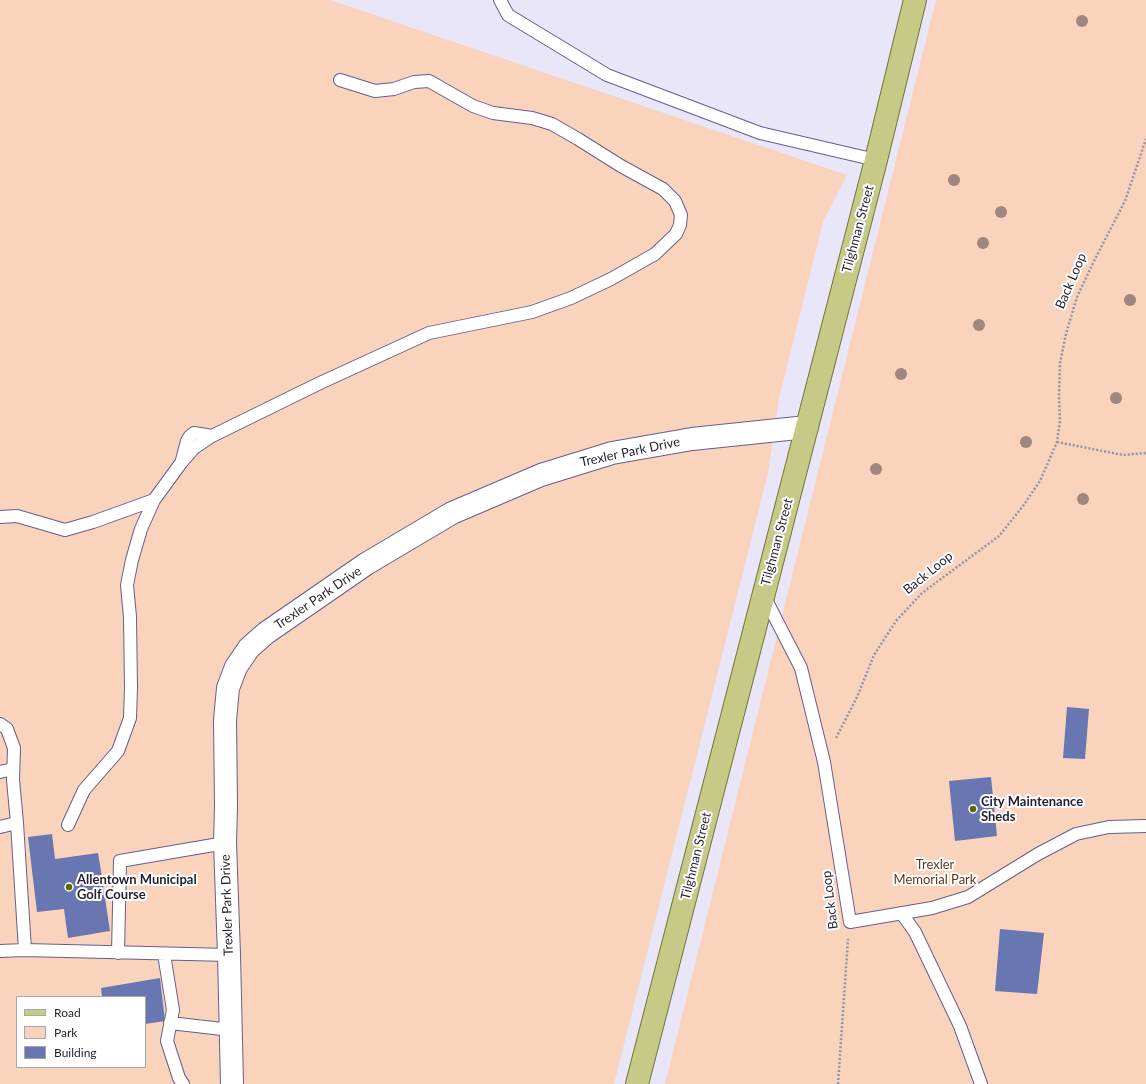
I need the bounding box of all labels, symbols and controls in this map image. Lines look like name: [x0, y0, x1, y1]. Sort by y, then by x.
street label: Tilghman Street: [839, 184, 877, 274]
street label: Back Loop: [1052, 251, 1090, 311]
street label: Trexler Park Drive: [579, 434, 681, 470]
street label: Tilghman Street: [758, 497, 796, 587]
street label: Back Loop: [900, 548, 956, 598]
street label: Trexler Park Drive: [271, 563, 365, 633]
place label: City Maintenance Sheds: [981, 794, 1083, 825]
marker: City Maintenance Sheds: [968, 804, 978, 814]
street label: Tilghman Street: [678, 811, 714, 901]
street label: Trexler Park Drive: [217, 854, 237, 956]
park label: Trexler Memorial Park: [894, 857, 976, 888]
street label: Back Loop: [819, 870, 841, 930]
place label: Allentown Municipal Golf Course: [77, 872, 197, 903]
marker: Allentown Municipal Golf Course: [64, 882, 74, 892]
legend: [16, 996, 146, 1068]
text: Road: [54, 1005, 81, 1020]
text: Park: [54, 1025, 77, 1040]
text: Building: [54, 1045, 97, 1060]

